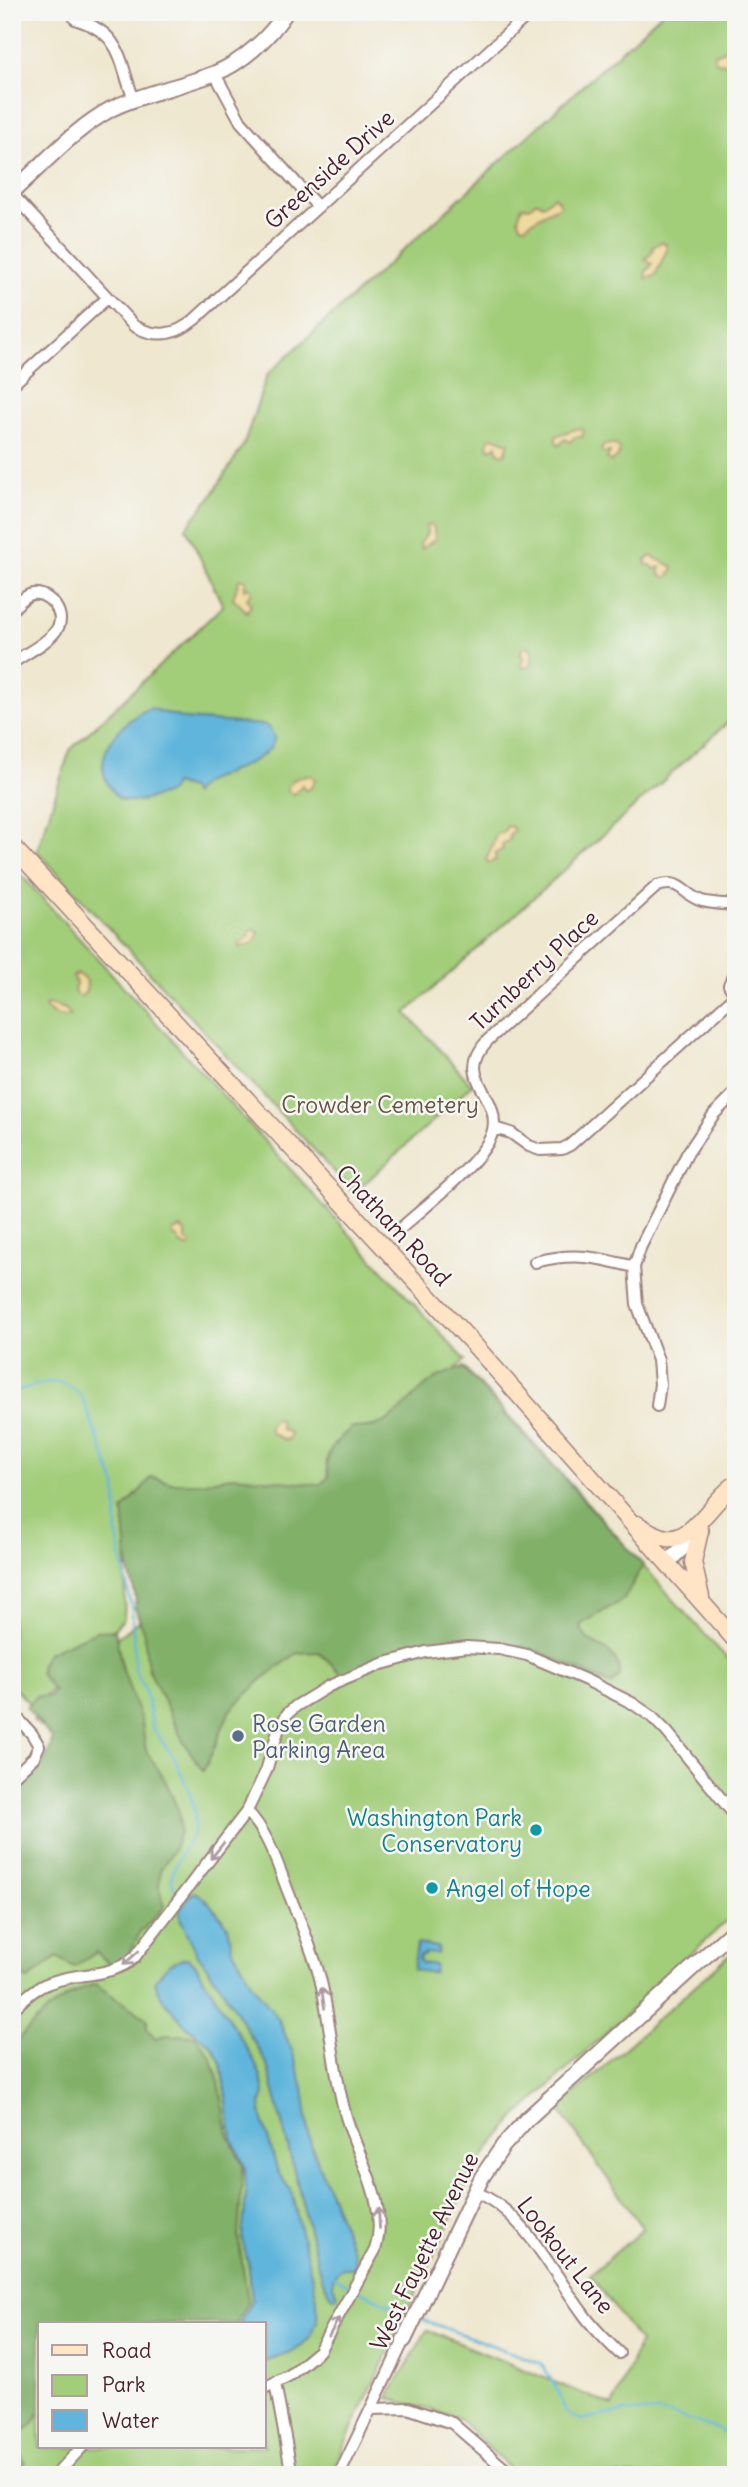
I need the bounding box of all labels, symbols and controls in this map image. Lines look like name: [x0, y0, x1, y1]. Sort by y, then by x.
street label: Greenside Drive: [258, 103, 400, 235]
street label: Turnberry Place: [464, 903, 604, 1037]
park label: Crowder Cemetery: [281, 1090, 479, 1119]
street label: Chatham Road: [330, 1158, 458, 1292]
place label: Rose Garden Parking Area: [252, 1709, 386, 1764]
marker: Rose Garden Parking Area: [230, 1728, 246, 1744]
place label: Washington Park Conservatory: [347, 1803, 522, 1858]
marker: Washington Park Conservatory: [528, 1822, 544, 1838]
one-way arrow: [209, 1842, 224, 1860]
place label: Angel of Hope: [446, 1874, 591, 1903]
marker: Angel of Hope: [424, 1880, 440, 1896]
one-way arrow: [122, 1950, 140, 1966]
one-way arrow: [316, 1987, 329, 2010]
street label: West Fayette Avenue: [363, 2147, 485, 2355]
street label: Lookout Lane: [511, 2191, 621, 2319]
one-way arrow: [372, 2206, 385, 2229]
one-way arrow: [327, 2317, 341, 2337]
legend: [38, 2322, 266, 2448]
text: Road: [102, 2337, 151, 2364]
text: Park: [102, 2371, 145, 2398]
text: Water: [102, 2407, 160, 2434]

